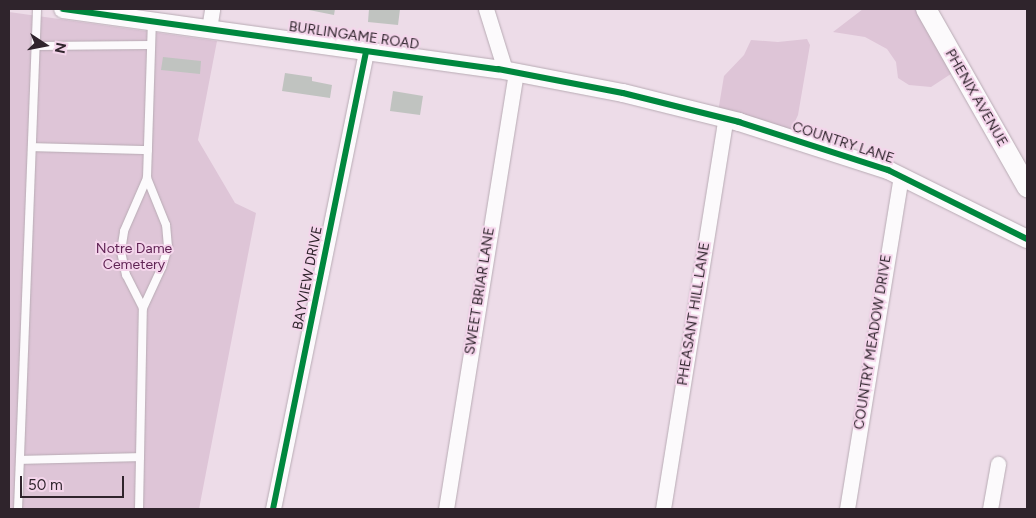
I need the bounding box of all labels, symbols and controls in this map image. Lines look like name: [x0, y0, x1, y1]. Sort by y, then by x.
street label: BURLINGAME ROAD: [288, 19, 420, 53]
north arrow: [20, 20, 70, 70]
text: N: [51, 41, 70, 55]
street label: PHENIX AVENUE: [941, 46, 1011, 150]
street label: COUNTRY LANE: [790, 119, 896, 167]
street label: BAYVIEW DRIVE: [290, 225, 326, 331]
street label: SWEET BRIAR LANE: [462, 226, 498, 356]
park label: Notre Dame Cemetery: [96, 241, 172, 274]
street label: PHEASANT HILL LANE: [674, 241, 714, 387]
street label: COUNTRY MEADOW DRIVE: [851, 253, 895, 431]
scale bar: [22, 466, 126, 498]
text: 50 m: [28, 476, 63, 494]

